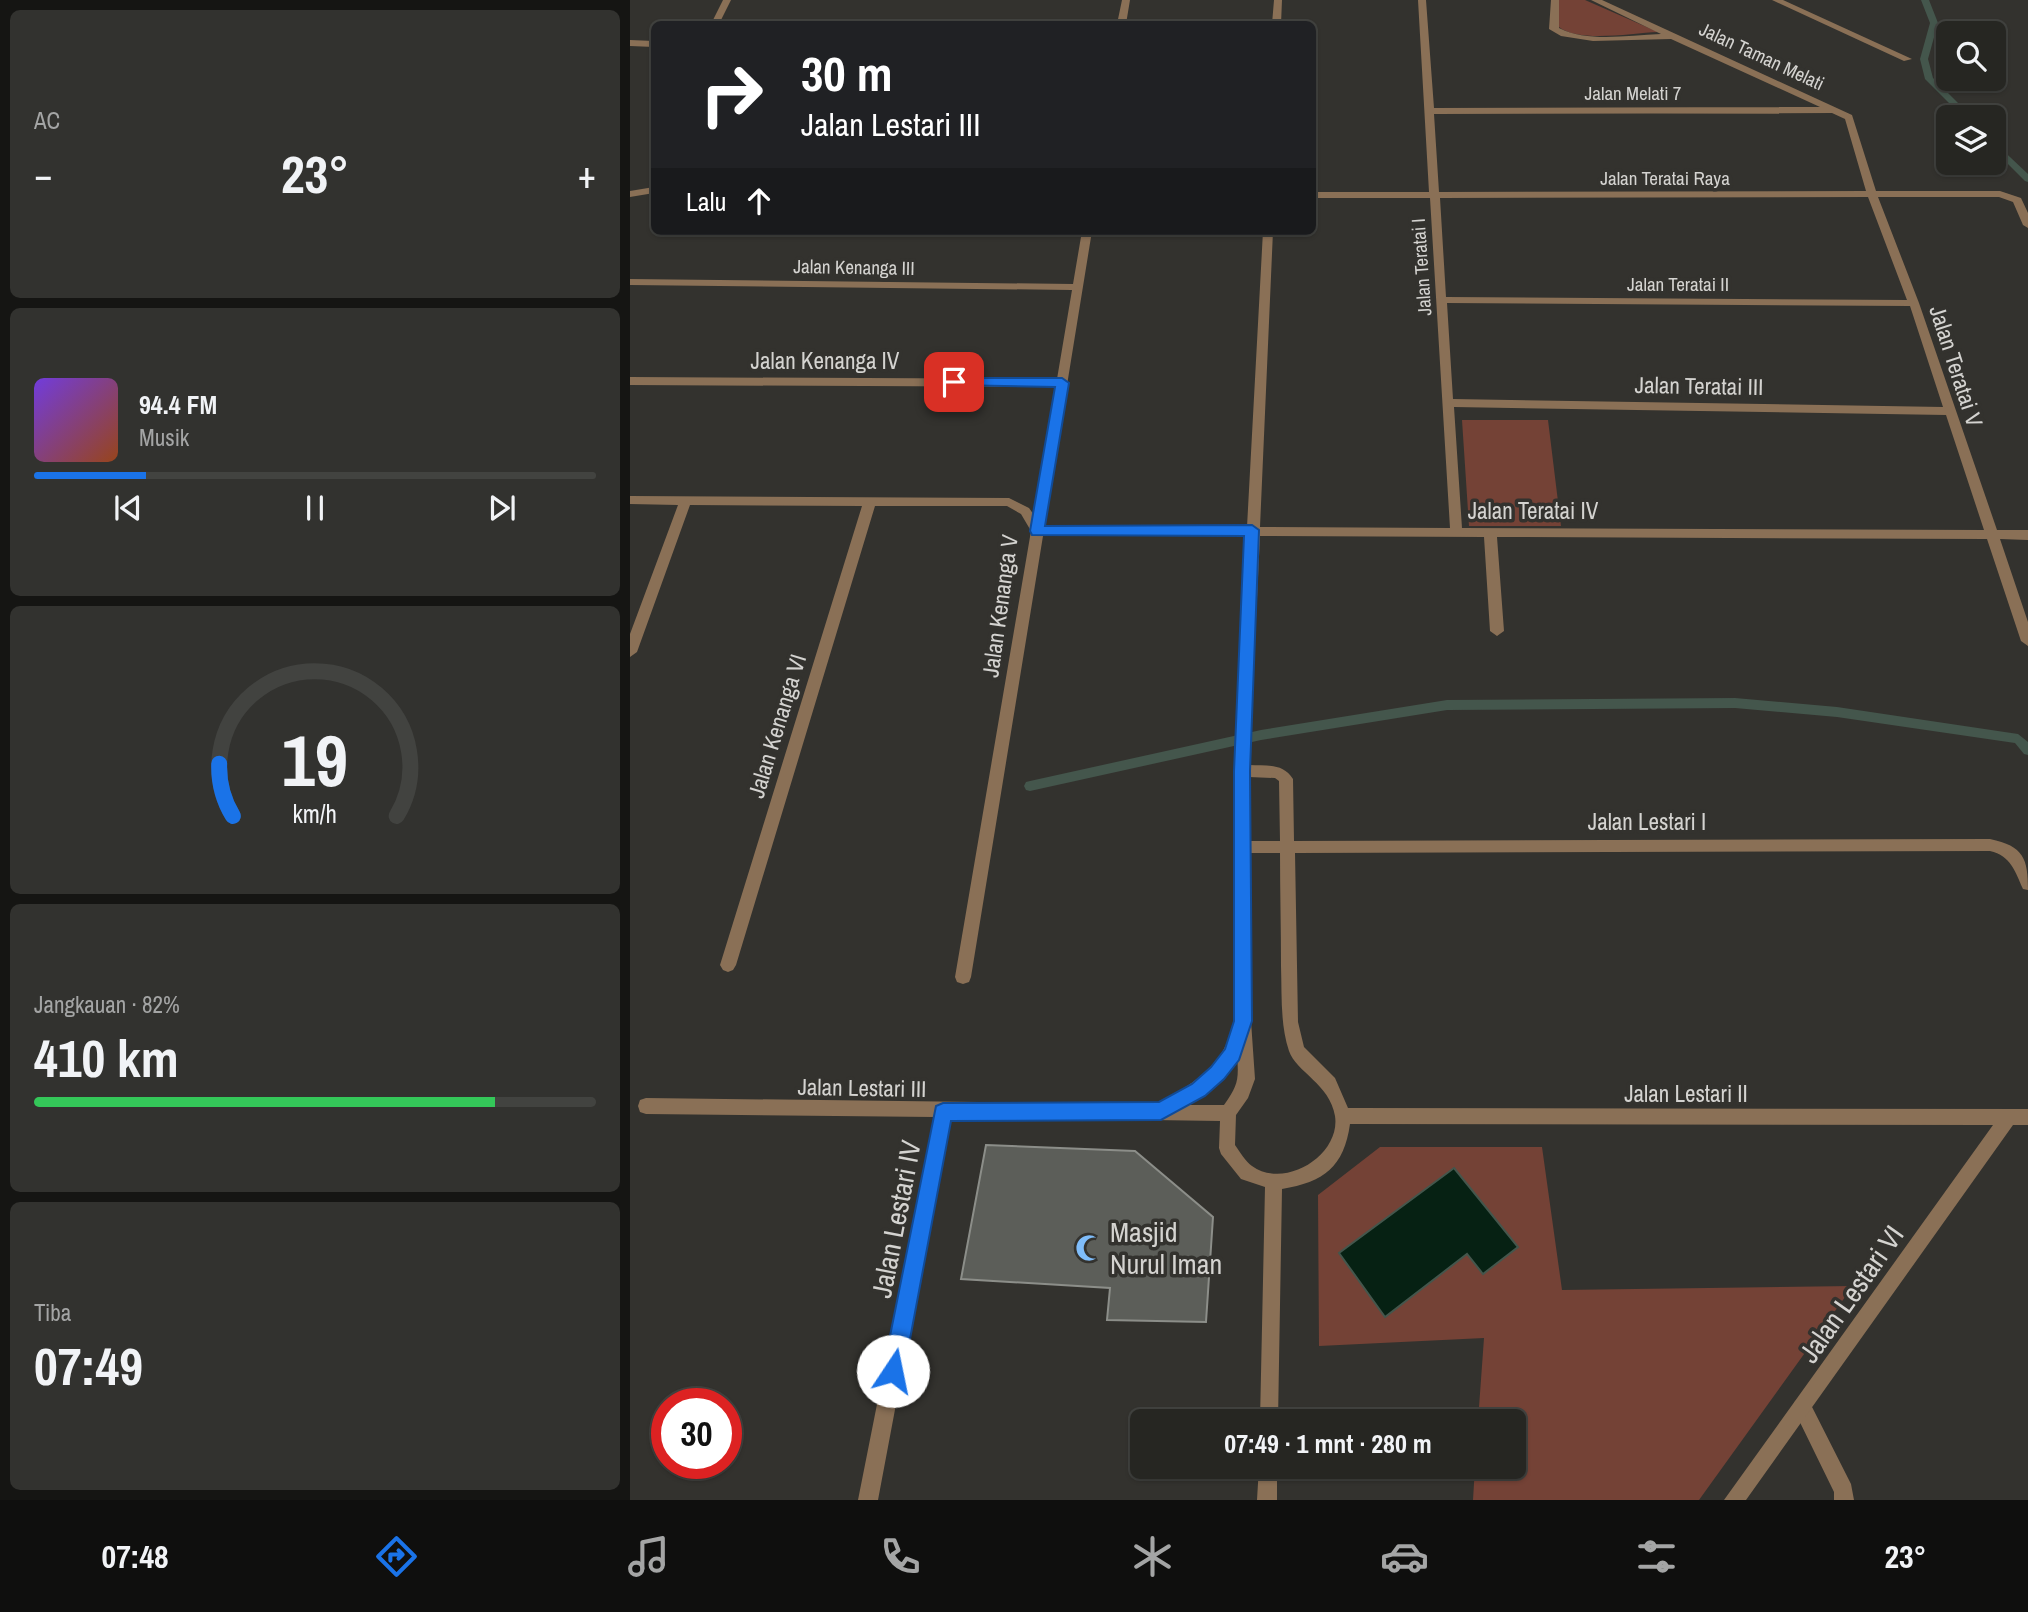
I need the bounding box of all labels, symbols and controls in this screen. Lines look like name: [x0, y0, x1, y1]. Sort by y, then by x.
street label: Jalan Taman Melati: [1695, 16, 1829, 96]
map controls: [1936, 21, 2006, 175]
button: search: [1936, 21, 2006, 91]
text: 30 m: [801, 40, 893, 106]
icon: right: [686, 49, 777, 140]
street label: Jalan Melati 7: [1585, 80, 1682, 106]
text: Jalan Lestari III: [801, 103, 980, 146]
text: AC: [34, 105, 60, 136]
button: layers: [1936, 105, 2006, 175]
text: 23°: [281, 139, 349, 209]
text: −: [34, 149, 52, 200]
text: +: [578, 149, 596, 200]
street label: Jalan Teratai Raya: [1600, 165, 1730, 191]
icon: ahead: [740, 182, 778, 220]
text: Lalu: [686, 184, 726, 219]
street label: Jalan Teratai I: [1405, 217, 1437, 317]
street label: Jalan Kenanga III: [793, 253, 915, 281]
street label: Jalan Teratai II: [1627, 271, 1729, 297]
street label: Jalan Teratai V: [1922, 301, 1991, 431]
street label: Jalan Kenanga IV: [751, 345, 900, 376]
pin: [924, 352, 984, 412]
icon: arrive: [935, 363, 973, 401]
street label: Jalan Teratai III: [1634, 369, 1764, 402]
text: 94.4 FM: [139, 387, 217, 422]
text: Musik: [139, 422, 189, 453]
icon: previous: [109, 489, 147, 527]
icon: pause: [296, 489, 334, 527]
icon: next: [483, 489, 521, 527]
street label: Jalan Teratai IV: [1468, 495, 1599, 526]
street label: Jalan Kenanga V: [974, 532, 1025, 679]
street label: Jalan Kenanga VI: [740, 650, 813, 802]
text: 19: [282, 711, 348, 809]
text: km/h: [293, 797, 337, 831]
street label: Jalan Lestari I: [1588, 806, 1706, 837]
text: Jangkauan · 82%: [34, 989, 180, 1020]
text: 410 km: [34, 1023, 179, 1093]
street label: Jalan Lestari III: [797, 1071, 927, 1104]
street label: Jalan Lestari II: [1624, 1078, 1748, 1109]
street label: Jalan Lestari IV: [862, 1136, 930, 1301]
place label: Masjid Nurul Iman: [1110, 1213, 1222, 1283]
street label: Jalan Lestari VI: [1790, 1218, 1912, 1370]
mosque icon: Masjid Nurul Iman: [1074, 1233, 1104, 1263]
text: Tiba: [34, 1297, 71, 1328]
text: 07:49: [34, 1331, 143, 1401]
position arrow: [856, 1334, 930, 1408]
speed limit sign: 30: [651, 1388, 742, 1479]
text: 07:49 · 1 mnt · 280 m: [1224, 1426, 1432, 1461]
icon: directions: [372, 1532, 421, 1581]
icon: music: [624, 1532, 673, 1581]
icon: phone: [876, 1532, 925, 1581]
icon: climate: [1128, 1532, 1177, 1581]
icon: car: [1380, 1532, 1429, 1581]
icon: filters: [1632, 1532, 1681, 1581]
text: 07:48: [102, 1535, 169, 1578]
text: 23°: [1884, 1535, 1926, 1578]

